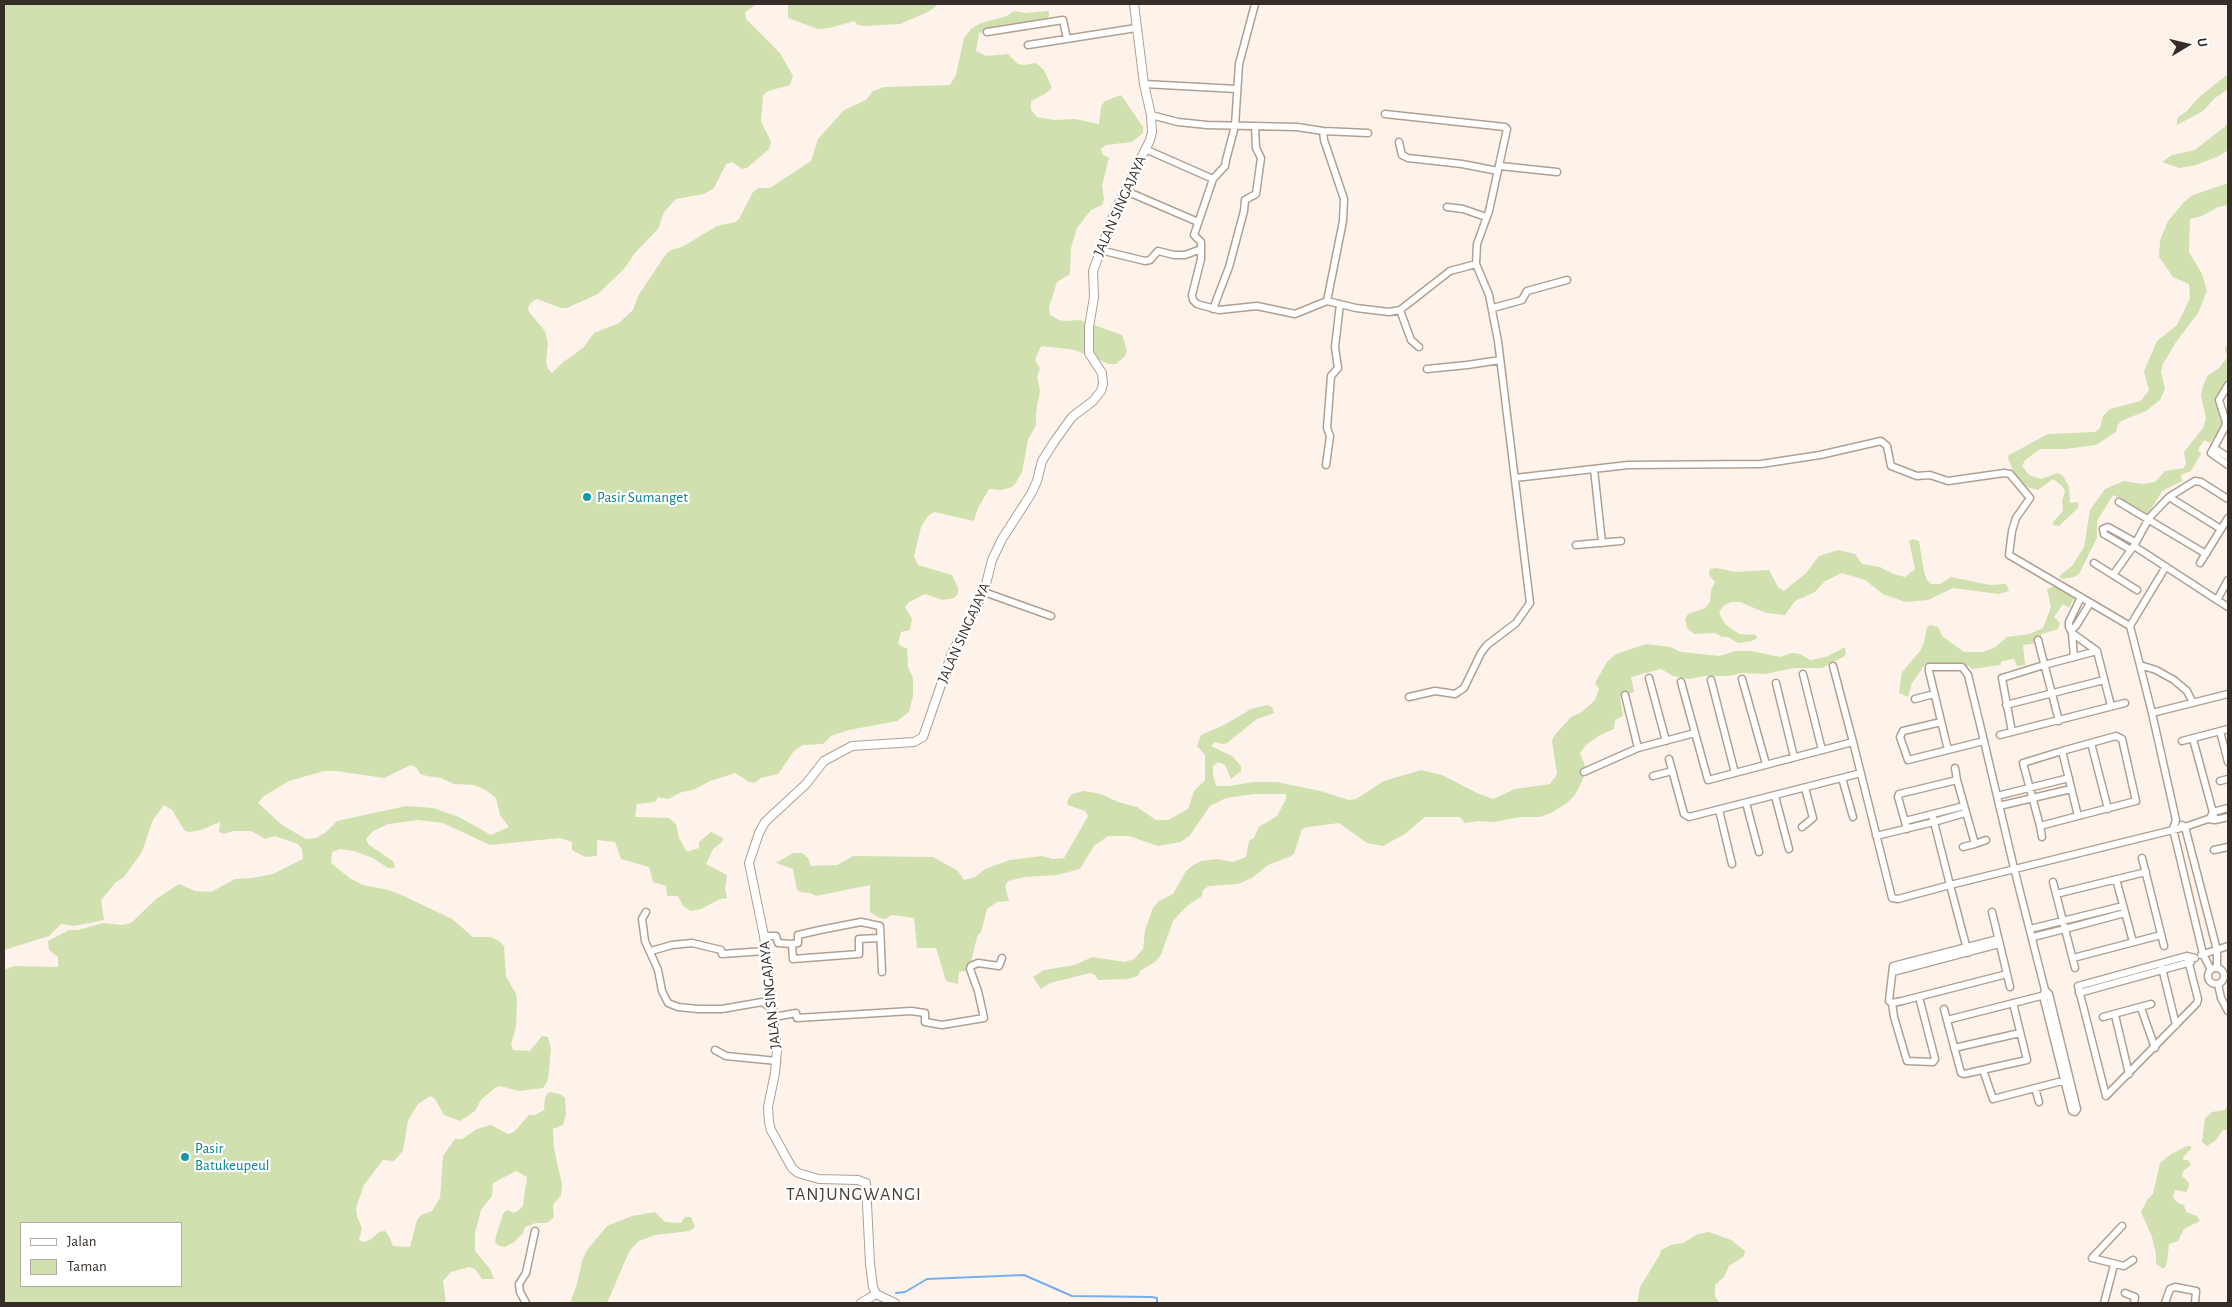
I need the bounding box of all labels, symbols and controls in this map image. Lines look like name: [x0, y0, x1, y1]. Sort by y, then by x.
north arrow: [2162, 20, 2212, 70]
text: U: [2194, 37, 2209, 48]
street label: JALAN SINGAJAYA: [1090, 153, 1150, 259]
place label: Pasir Sumanget: [597, 488, 688, 506]
marker: Pasir Sumanget: [581, 491, 593, 503]
street label: JALAN SINGAJAYA: [934, 580, 994, 686]
street label: JALAN SINGAJAYA: [755, 940, 785, 1050]
place label: Pasir Batukeupeul: [195, 1139, 269, 1174]
marker: Pasir Batukeupeul: [179, 1151, 191, 1163]
district label: TANJUNGWANGI: [785, 1184, 923, 1206]
legend: [20, 1222, 182, 1287]
text: Jalan: [67, 1234, 97, 1249]
text: Taman: [67, 1259, 107, 1274]

